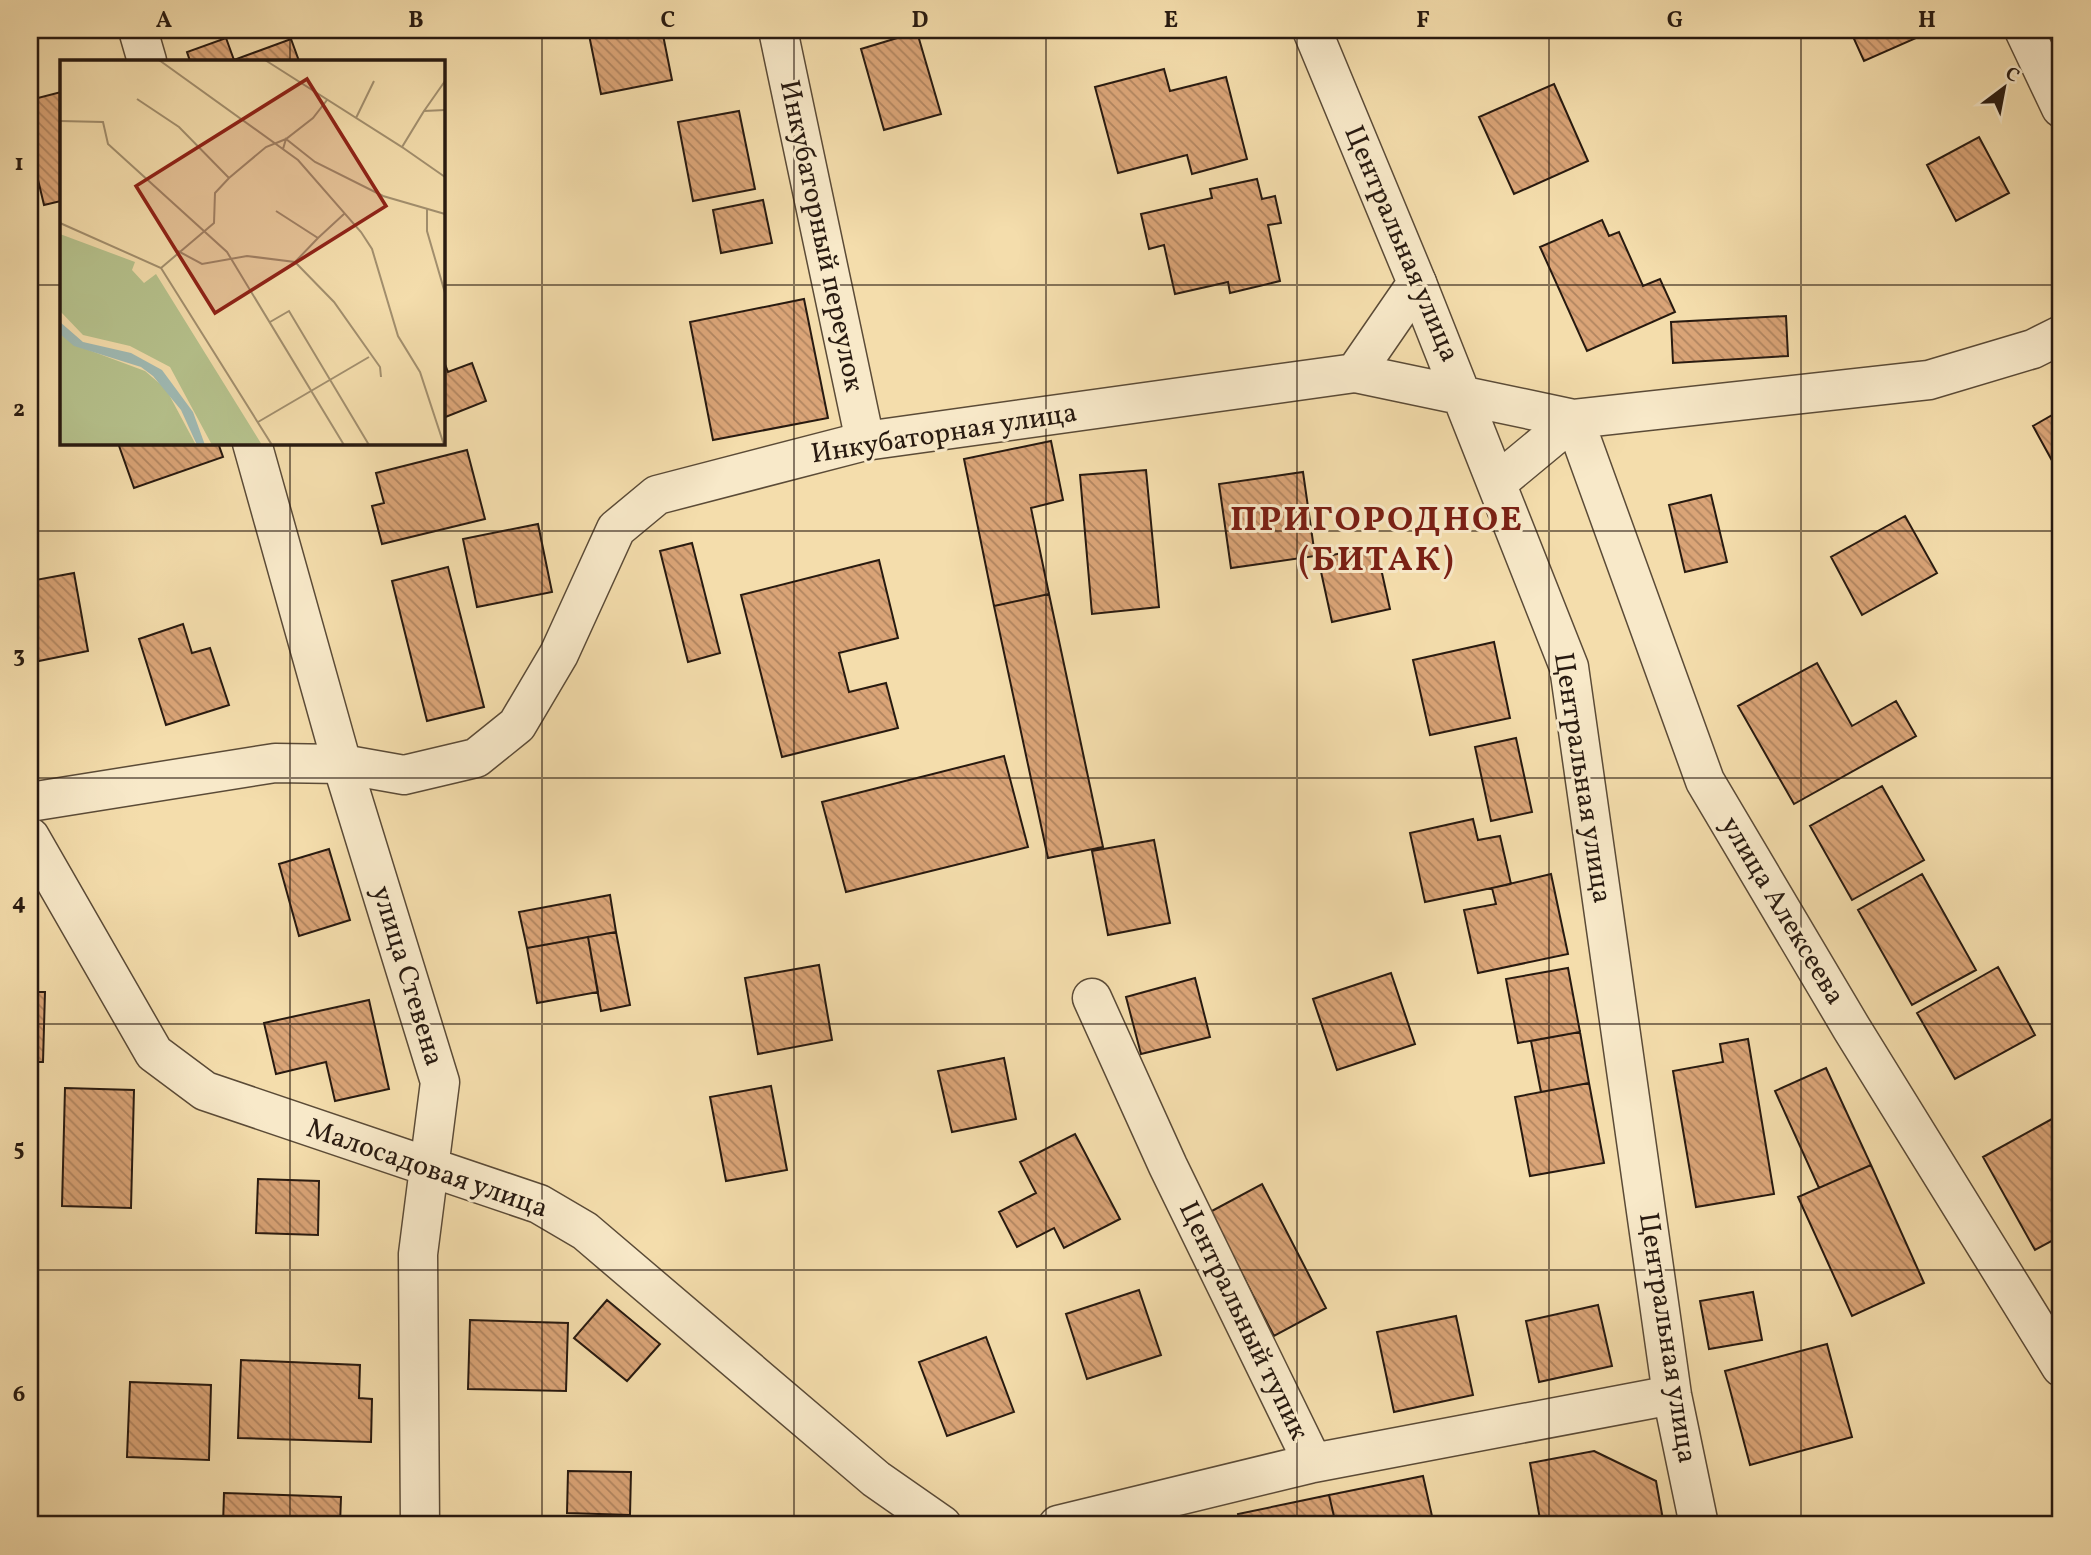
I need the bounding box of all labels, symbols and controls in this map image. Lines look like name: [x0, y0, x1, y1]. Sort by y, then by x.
text: A: [156, 5, 172, 37]
text: B: [408, 5, 424, 37]
text: C: [661, 5, 675, 37]
text: D: [912, 5, 929, 37]
text: E: [1164, 5, 1178, 37]
text: F: [1416, 5, 1430, 37]
text: G: [1667, 5, 1683, 37]
text: H: [1918, 5, 1936, 37]
north arrow: [1968, 52, 2038, 122]
inset map: [60, 60, 444, 444]
text: С: [2000, 61, 2024, 90]
street label: Инкубаторный переулок: [769, 76, 873, 396]
street label: Центральная улица: [1334, 120, 1468, 368]
text: 1: [14, 148, 24, 180]
text: 2: [13, 394, 25, 426]
street label: Инкубаторная улица: [808, 394, 1080, 474]
district label: ПРИГОРОДНОЕ (БИТАК): [1230, 497, 1524, 585]
text: 3: [13, 640, 25, 672]
street label: Центральная улица: [1543, 650, 1621, 906]
street label: улица Алексеева: [1710, 809, 1854, 1013]
street label: улица Стевена: [361, 881, 453, 1071]
text: 4: [12, 887, 26, 919]
street label: Малосадовая улица: [301, 1109, 553, 1229]
text: 5: [13, 1133, 25, 1165]
street label: Центральный тупик: [1168, 1195, 1318, 1447]
street label: Центральная улица: [1628, 1210, 1706, 1466]
text: 6: [13, 1379, 25, 1411]

